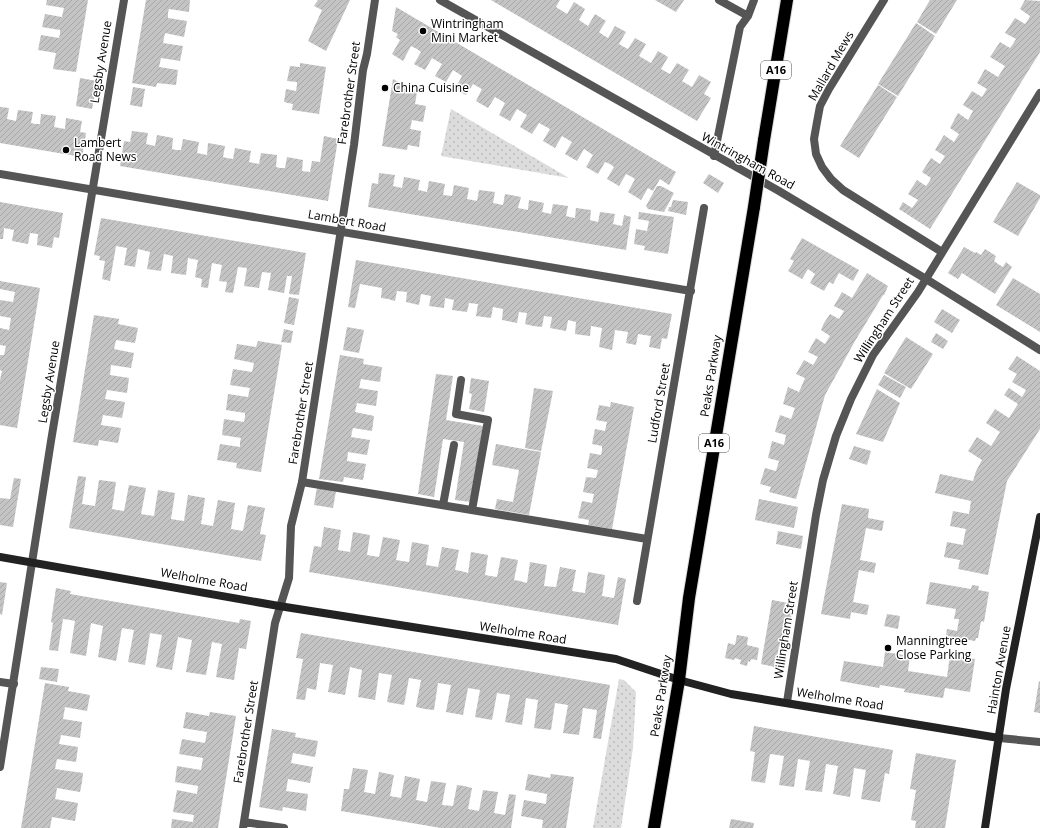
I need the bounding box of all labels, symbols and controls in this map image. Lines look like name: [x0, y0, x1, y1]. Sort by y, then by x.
place label: Wintringham Mini Market: [431, 15, 504, 46]
street label: Legsby Avenue: [86, 19, 115, 104]
marker: Wintringham Mini Market: [418, 26, 428, 36]
street label: Mallard Mews: [804, 27, 858, 104]
street label: Farebrother Street: [333, 40, 364, 146]
road number: A16: [761, 61, 791, 79]
place label: China Cuisine: [393, 79, 469, 96]
marker: China Cuisine: [380, 83, 390, 93]
street label: Wintringham Road: [698, 128, 798, 193]
place label: Lambert Road News: [74, 134, 137, 165]
marker: Lambert Road News: [61, 145, 71, 155]
street label: Lambert Road: [307, 205, 387, 236]
street label: Willingham Street: [850, 274, 918, 366]
street label: Peaks Parkway: [696, 333, 726, 418]
street label: Legsby Avenue: [34, 339, 63, 424]
street label: Farebrother Street: [284, 360, 317, 466]
street label: Ludford Street: [643, 361, 674, 444]
road number: A16: [699, 434, 729, 452]
street label: Welholme Road: [159, 563, 249, 596]
street label: Willingham Street: [769, 580, 802, 680]
street label: Welholme Road: [478, 617, 568, 648]
street label: Hainton Avenue: [982, 624, 1015, 716]
place label: Manningtree Close Parking: [896, 632, 972, 663]
marker: Manningtree Close Parking: [883, 643, 893, 653]
street label: Peaks Parkway: [646, 653, 676, 738]
street label: Farebrother Street: [229, 679, 262, 785]
street label: Welholme Road: [795, 683, 885, 714]

